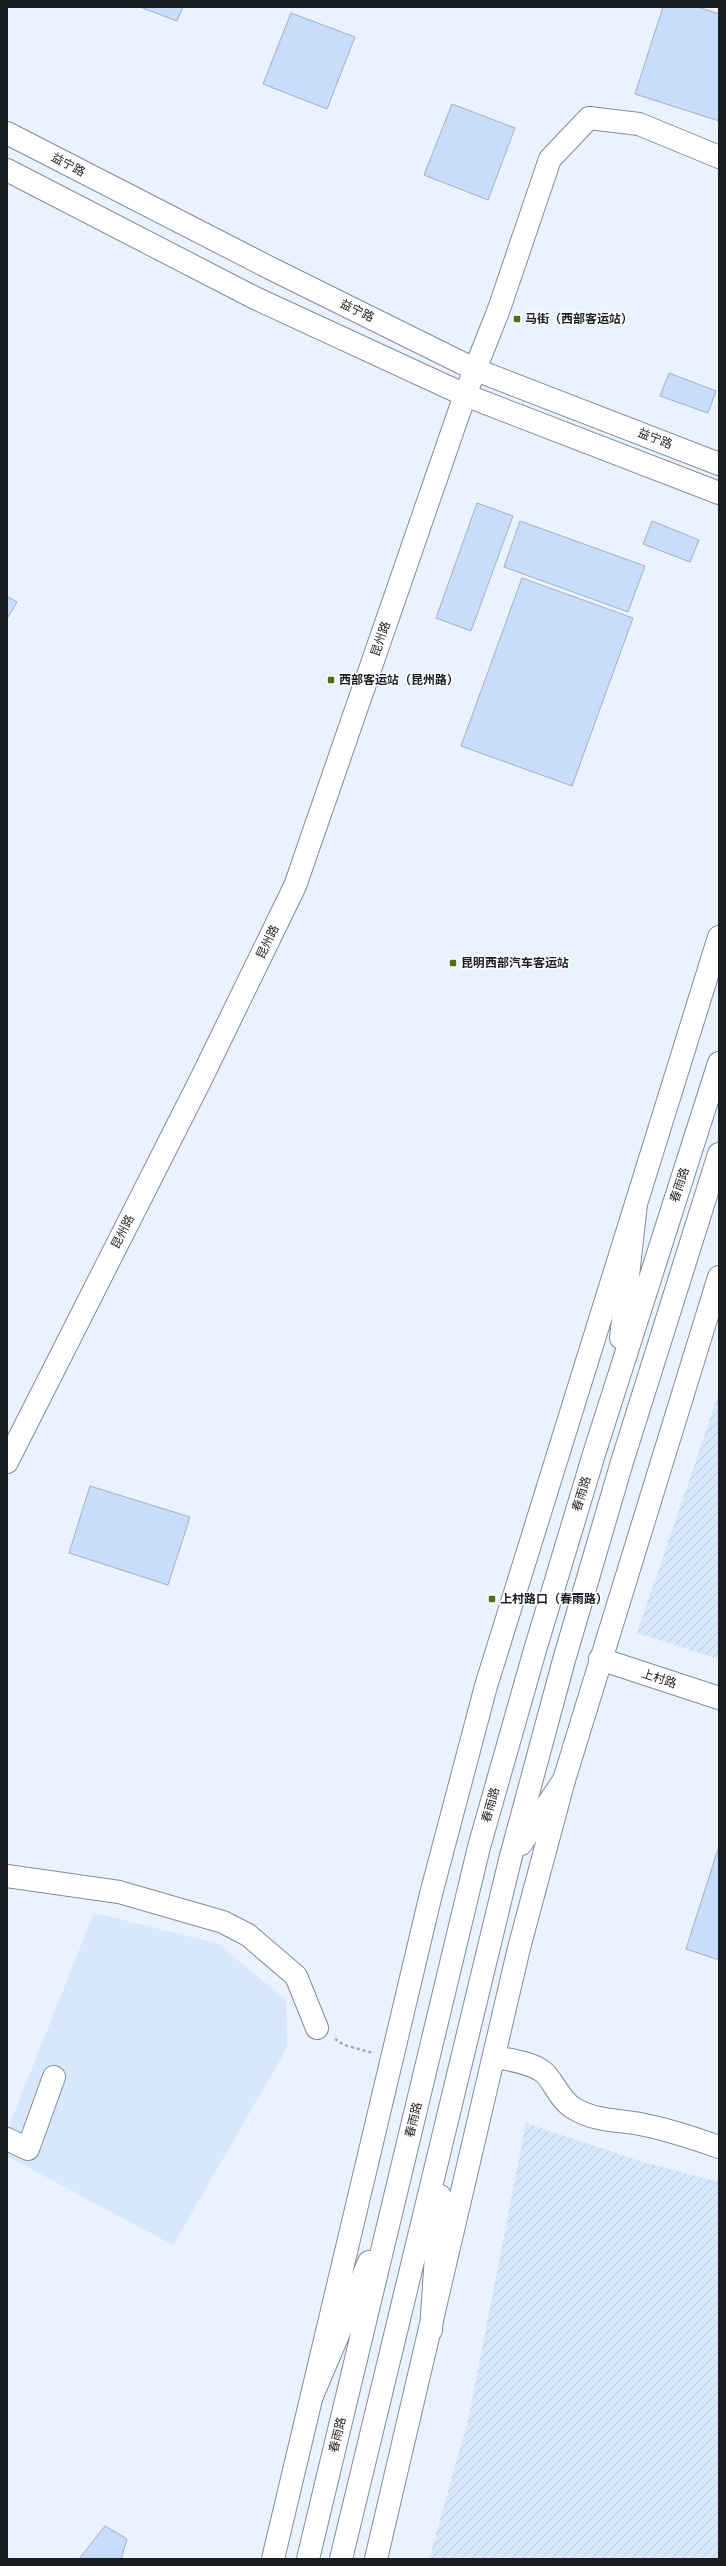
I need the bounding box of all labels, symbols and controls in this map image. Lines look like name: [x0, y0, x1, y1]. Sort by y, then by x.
street label: 益宁路: [48, 149, 88, 181]
street label: 益宁路: [337, 295, 377, 327]
place label: 马街（西部客运站）: [525, 311, 633, 328]
marker: 马街（西部客运站）: [512, 314, 522, 324]
street label: 益宁路: [635, 425, 675, 453]
street label: 昆州路: [367, 619, 395, 659]
place label: 西部客运站（昆州路）: [339, 672, 459, 689]
marker: 西部客运站（昆州路）: [326, 675, 336, 685]
street label: 昆州路: [252, 922, 284, 962]
place label: 昆明西部汽车客运站: [461, 955, 569, 972]
marker: 昆明西部汽车客运站: [448, 958, 458, 968]
street label: 春雨路: [666, 1165, 694, 1205]
street label: 昆州路: [107, 1212, 139, 1252]
street label: 春雨路: [569, 1474, 595, 1514]
place label: 上村路口（春雨路）: [500, 1591, 608, 1608]
marker: 上村路口（春雨路）: [487, 1594, 497, 1604]
street label: 上村路: [639, 1665, 679, 1693]
street label: 春雨路: [478, 1785, 504, 1825]
street label: 春雨路: [401, 2100, 427, 2140]
street label: 春雨路: [325, 2415, 351, 2455]

